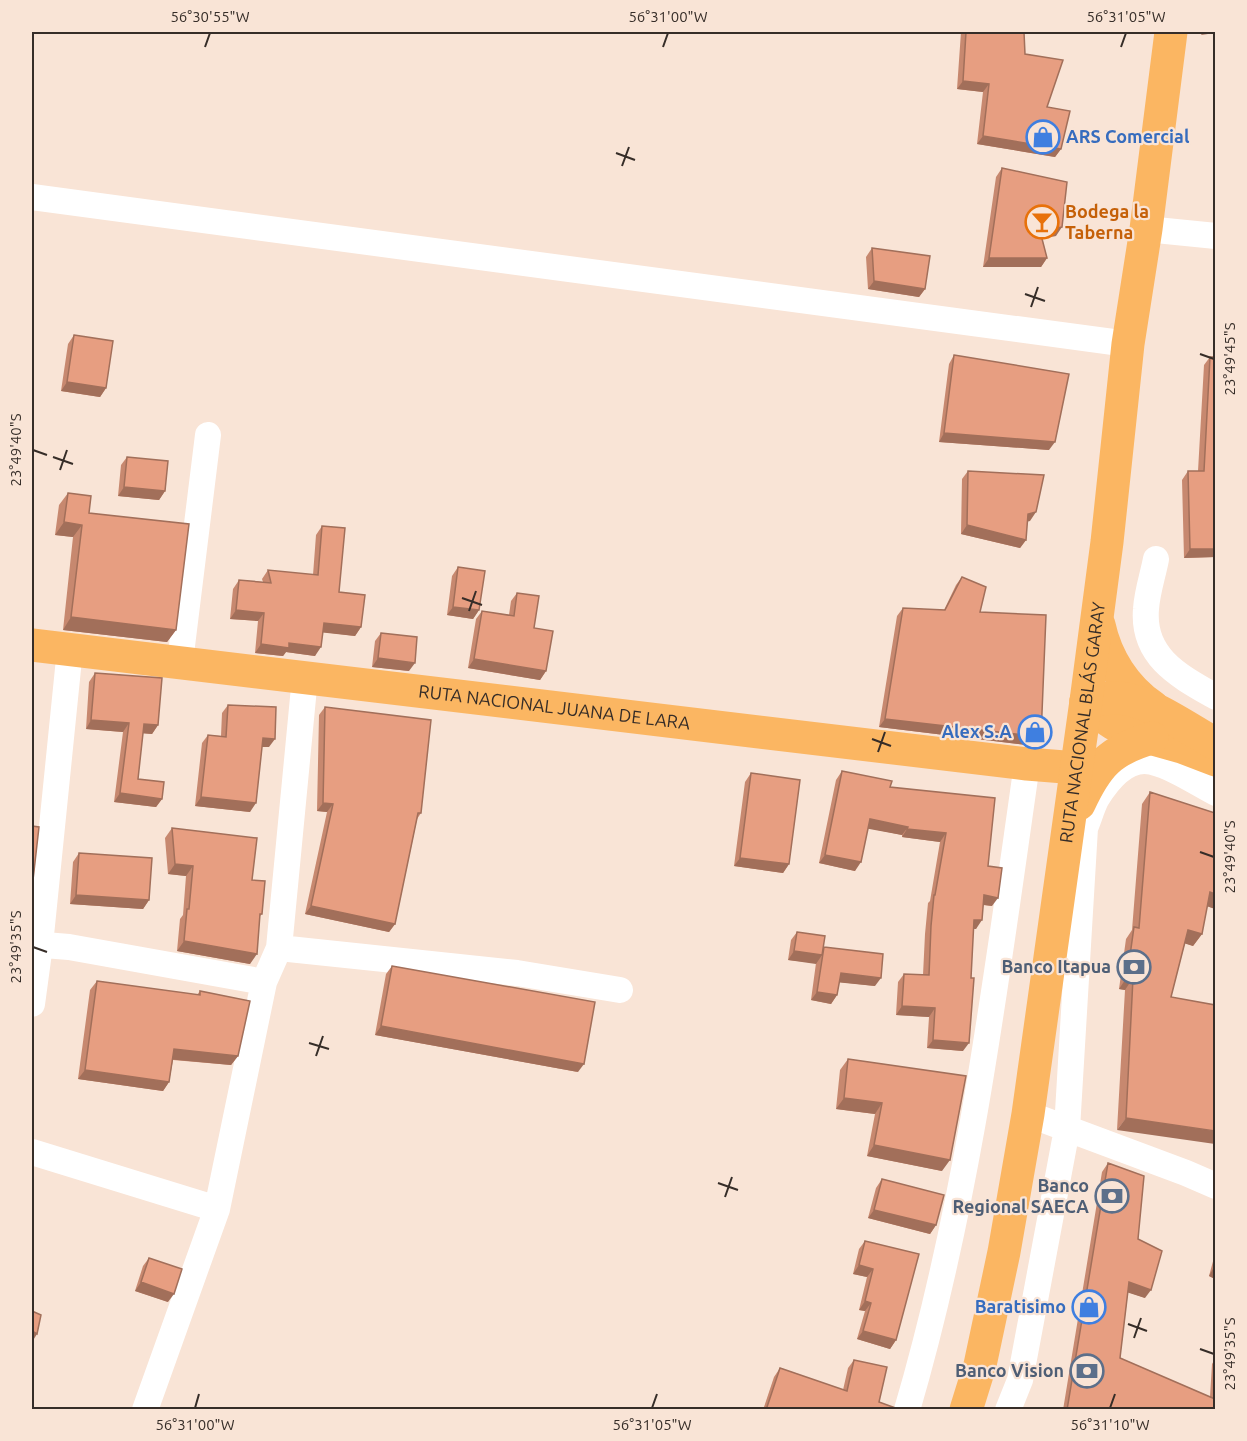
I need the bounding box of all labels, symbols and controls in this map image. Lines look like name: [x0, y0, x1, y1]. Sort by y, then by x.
text: 56°30'55"W: [170, 8, 250, 25]
text: 56°31'00"W: [628, 8, 708, 25]
text: 56°31'05"W: [1086, 8, 1166, 25]
shop icon: ARS Comercial: [1025, 119, 1061, 155]
place label: ARS Comercial: [1066, 126, 1190, 146]
place label: Bodega la Taberna: [1065, 201, 1149, 242]
bar icon: Bodega la Taberna: [1024, 204, 1060, 240]
text: 23°49'45"S: [1221, 322, 1238, 396]
text: 23°49'40"S: [7, 413, 24, 487]
street label: RUTA NACIONAL BLÁS GARAY: [1055, 600, 1108, 844]
street label: RUTA NACIONAL JUANA DE LARA: [417, 680, 692, 733]
shop icon: Alex S.A: [1017, 714, 1053, 750]
place label: Alex S.A: [941, 721, 1012, 741]
text: 23°49'40"S: [1221, 820, 1238, 894]
text: 23°49'35"S: [7, 910, 24, 984]
bank icon: Banco Itapua: [1116, 949, 1152, 985]
place label: Banco Itapua: [1001, 956, 1111, 976]
place label: Banco Regional SAECA: [953, 1175, 1089, 1216]
bank icon: Banco Regional SAECA: [1094, 1178, 1130, 1214]
shop icon: Baratisimo: [1071, 1289, 1107, 1325]
place label: Baratisimo: [975, 1296, 1066, 1316]
text: 23°49'35"S: [1221, 1317, 1238, 1391]
bank icon: Banco Vision: [1069, 1353, 1105, 1389]
place label: Banco Vision: [955, 1360, 1064, 1380]
text: 56°31'00"W: [155, 1416, 235, 1433]
text: 56°31'05"W: [612, 1416, 692, 1433]
text: 56°31'10"W: [1070, 1416, 1150, 1433]

